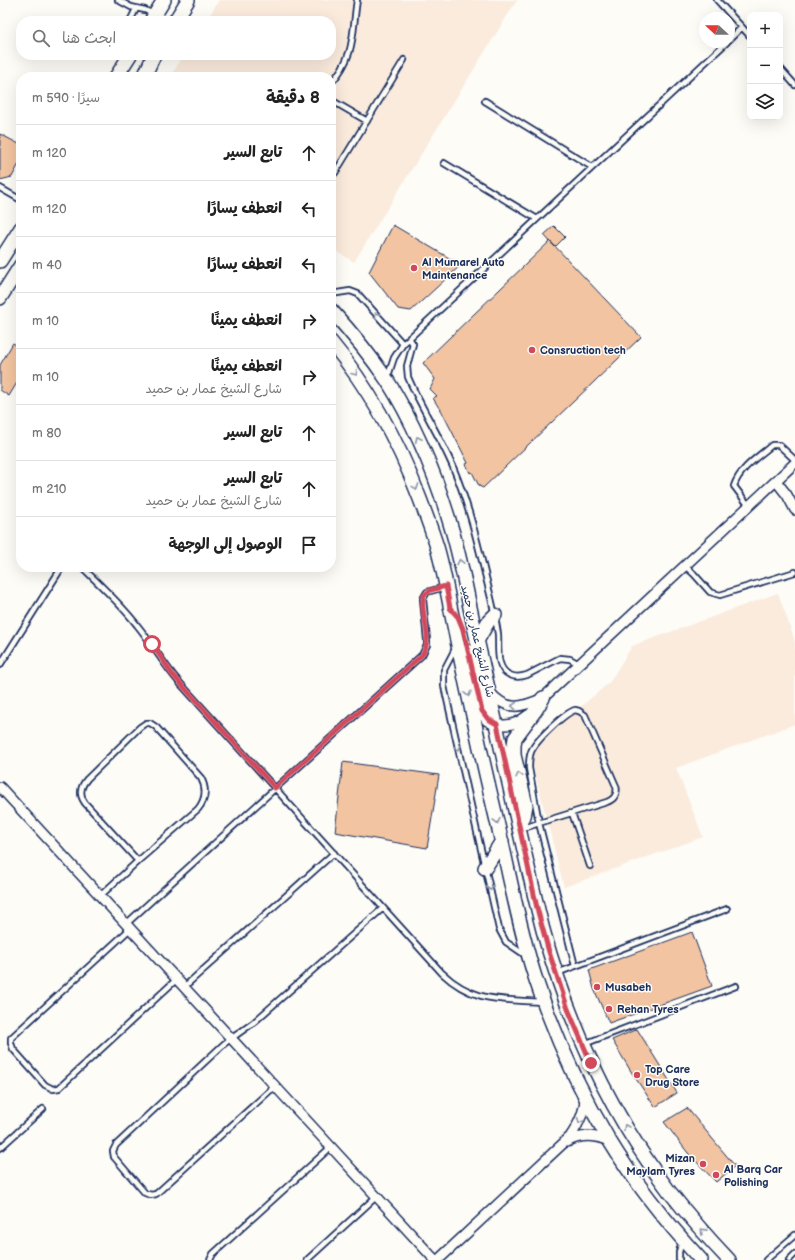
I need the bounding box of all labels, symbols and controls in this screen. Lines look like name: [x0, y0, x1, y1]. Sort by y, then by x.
north arrow: [699, 12, 735, 48]
map controls: [747, 12, 783, 120]
button: +: [747, 12, 783, 48]
search box: [16, 16, 336, 60]
icon: search: [30, 27, 52, 49]
text: ابحث هنا: [62, 29, 116, 48]
button: −: [747, 48, 783, 84]
button: layers: [747, 84, 783, 120]
text: 8 دقيقة: [266, 88, 320, 108]
text: سيرًا · 590 m: [32, 90, 100, 106]
icon: ahead: [298, 142, 320, 164]
text: تابع السير: [224, 143, 282, 162]
text: 120 m: [32, 145, 67, 161]
icon: left: [298, 198, 320, 220]
text: انعطف يسارًا: [207, 199, 282, 218]
text: 120 m: [32, 201, 67, 217]
icon: left: [298, 254, 320, 276]
text: انعطف يسارًا: [207, 255, 282, 274]
place label: Al Mumarel Auto Maintenance: [421, 256, 505, 282]
text: 40 m: [32, 257, 62, 273]
marker: Al Mumarel Auto Maintenance: [409, 263, 419, 273]
icon: right: [298, 310, 320, 332]
text: انعطف يمينًا: [211, 311, 282, 330]
one-way arrow: [375, 312, 382, 319]
text: 10 m: [32, 313, 59, 329]
place label: Consruction tech: [540, 344, 626, 357]
marker: Consruction tech: [527, 345, 537, 355]
text: انعطف يمينًا: [211, 357, 282, 376]
icon: right: [298, 366, 320, 388]
one-way arrow: [350, 368, 357, 375]
text: 10 m: [32, 369, 59, 385]
text: شارع الشيخ عمار بن حميد: [146, 381, 282, 397]
icon: ahead: [298, 422, 320, 444]
text: تابع السير: [224, 423, 282, 442]
text: 80 m: [32, 425, 62, 441]
one-way arrow: [415, 435, 423, 443]
text: تابع السير: [224, 469, 282, 488]
icon: ahead: [298, 478, 320, 500]
text: 210 m: [32, 481, 66, 497]
one-way arrow: [411, 484, 419, 491]
text: شارع الشيخ عمار بن حميد: [146, 493, 282, 509]
icon: arrive: [298, 534, 320, 556]
text: الوصول إلى الوجهة: [168, 535, 282, 554]
one-way arrow: [457, 558, 465, 565]
street label: شارع الشيخ عمار بن حميد: [456, 583, 497, 699]
route start: [143, 635, 161, 653]
one-way arrow: [464, 691, 472, 697]
one-way arrow: [511, 701, 517, 710]
one-way arrow: [453, 745, 461, 751]
one-way arrow: [516, 772, 524, 779]
one-way arrow: [492, 818, 500, 824]
one-way arrow: [485, 885, 493, 891]
place label: Musabeh: [605, 981, 651, 994]
marker: Musabeh: [592, 982, 602, 992]
place label: Rehan Tyres: [617, 1003, 679, 1016]
marker: Rehan Tyres: [604, 1004, 614, 1014]
route end: [582, 1054, 600, 1072]
place label: Top Care Drug Store: [645, 1063, 699, 1089]
marker: Top Care Drug Store: [632, 1070, 642, 1080]
one-way arrow: [577, 1117, 585, 1125]
one-way arrow: [623, 1124, 630, 1131]
place label: Mizan Maylam Tyres: [626, 1152, 696, 1178]
marker: Mizan Maylam Tyres: [698, 1159, 708, 1169]
place label: Al Barq Car Polishing: [723, 1163, 783, 1189]
marker: Al Barq Car Polishing: [711, 1170, 721, 1180]
one-way arrow: [700, 1229, 707, 1236]

